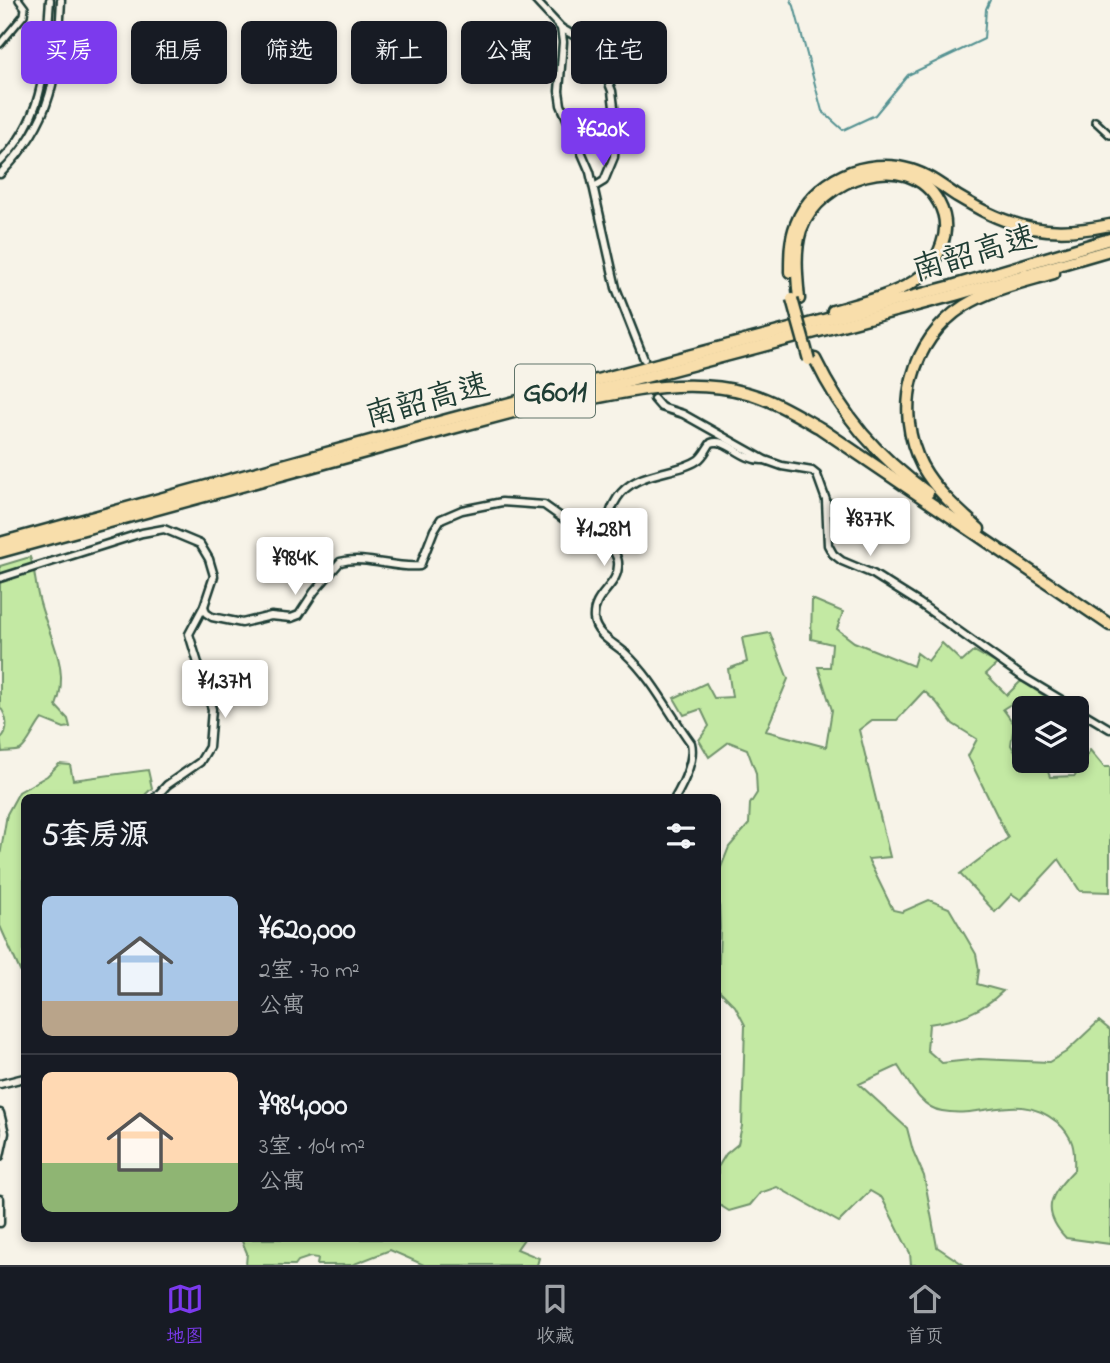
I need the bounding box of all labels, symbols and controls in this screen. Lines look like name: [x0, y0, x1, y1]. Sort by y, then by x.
chip: 买房: [21, 21, 117, 84]
chip: 租房: [131, 21, 227, 84]
chip: 筛选: [241, 21, 337, 84]
chip: 新上: [351, 21, 447, 84]
chip: 公寓: [461, 21, 557, 84]
chip: 住宅: [571, 21, 667, 84]
pin: ¥620K: [554, 108, 652, 168]
text: ¥620K: [577, 114, 629, 147]
street label: 南韶高速: [907, 215, 1043, 296]
street label: 南韶高速: [360, 363, 496, 442]
road number: G6011: [515, 364, 595, 418]
pin: ¥877K: [821, 498, 919, 558]
text: ¥877K: [846, 504, 894, 537]
pin: ¥1.28M: [547, 508, 661, 568]
text: ¥1.28M: [577, 514, 632, 547]
pin: ¥984K: [246, 538, 344, 597]
text: ¥984K: [272, 543, 318, 576]
pin: ¥1.37M: [168, 660, 282, 720]
text: ¥1.37M: [198, 666, 252, 699]
map controls: [1012, 696, 1089, 773]
button: layers: [1012, 696, 1089, 773]
text: 5套房源: [42, 815, 149, 859]
icon: filters: [662, 817, 700, 855]
text: ¥620,000: [259, 909, 356, 953]
icon: home: [98, 924, 182, 1008]
text: 2室 · 70 m²: [259, 955, 360, 988]
text: 公寓: [259, 990, 305, 1023]
text: ¥984,000: [259, 1085, 347, 1129]
icon: home: [98, 1100, 182, 1184]
text: 3室 · 104 m²: [259, 1131, 365, 1164]
text: 公寓: [259, 1166, 305, 1199]
tab: 地图: [166, 1280, 204, 1351]
tab: 收藏: [536, 1280, 574, 1351]
tab: 首页: [906, 1280, 944, 1351]

